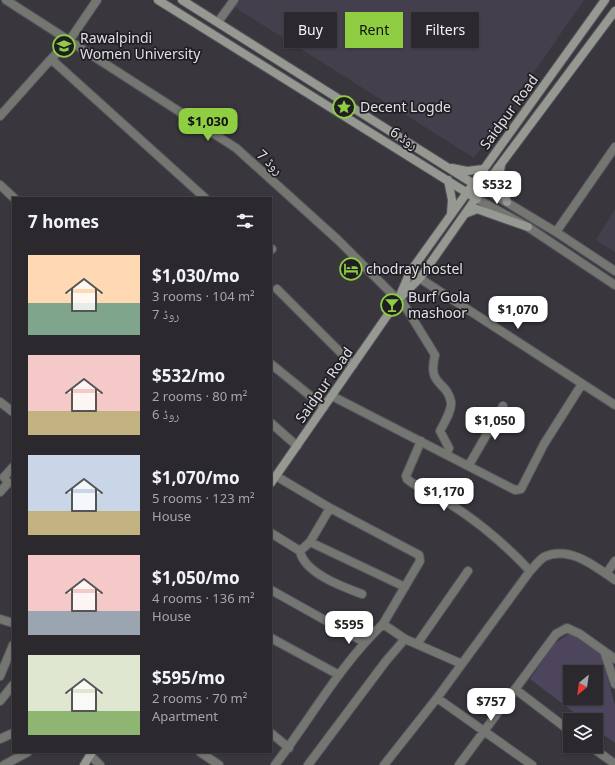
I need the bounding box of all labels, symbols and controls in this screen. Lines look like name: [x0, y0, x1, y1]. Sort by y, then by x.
chip: Buy: [284, 12, 337, 48]
chip: Rent: [345, 12, 403, 48]
chip: Filters: [411, 12, 479, 48]
place label: Rawalpindi Women University: [80, 28, 201, 63]
school or university icon: Rawalpindi Women University: [51, 33, 77, 59]
street label: Saidpur Road: [475, 70, 542, 153]
place icon: Decent Logde: [331, 94, 357, 120]
place label: Decent Logde: [360, 97, 451, 116]
pin: $1,030: [175, 108, 241, 142]
text: $1,030: [188, 112, 228, 130]
street label: روڈ 6: [387, 122, 422, 153]
street label: روڈ 7: [253, 145, 288, 179]
pin: $532: [473, 171, 521, 205]
text: $532: [482, 175, 512, 193]
text: 7 homes: [28, 210, 99, 233]
icon: filters: [234, 210, 256, 232]
hotel icon: chodray hostel: [338, 256, 364, 282]
place label: chodray hostel: [366, 259, 463, 278]
text: $1,030/mo: [152, 264, 240, 287]
icon: home: [60, 271, 108, 319]
text: 3 rooms · 104 m²: [152, 287, 255, 305]
place label: Burf Gola mashoor: [408, 287, 470, 322]
bar icon: Burf Gola mashoor: [379, 292, 405, 318]
pin: $1,070: [485, 296, 551, 330]
text: $1,070: [498, 300, 538, 318]
text: روڈ 7: [152, 305, 179, 323]
street label: Saidpur Road: [291, 343, 357, 426]
text: $532/mo: [152, 364, 225, 387]
icon: home: [60, 371, 108, 419]
text: 2 rooms · 80 m²: [152, 387, 247, 405]
text: روڈ 6: [152, 405, 179, 423]
pin: $1,050: [462, 407, 528, 441]
text: $1,050: [475, 411, 515, 429]
text: $1,070/mo: [152, 466, 240, 489]
icon: home: [60, 471, 108, 519]
pin: $1,170: [411, 478, 477, 512]
text: $1,170: [424, 482, 464, 500]
text: 5 rooms · 123 m²: [152, 489, 255, 507]
text: House: [152, 507, 191, 525]
text: $1,050/mo: [152, 566, 240, 589]
icon: home: [60, 571, 108, 619]
text: 4 rooms · 136 m²: [152, 589, 255, 607]
text: House: [152, 607, 191, 625]
pin: $595: [325, 611, 373, 645]
text: $595: [334, 615, 364, 633]
north arrow: [563, 665, 603, 705]
map controls: [563, 665, 603, 753]
text: $595/mo: [152, 666, 225, 689]
icon: home: [60, 671, 108, 719]
pin: $757: [467, 688, 515, 722]
text: 2 rooms · 70 m²: [152, 689, 247, 707]
text: $757: [476, 692, 506, 710]
text: Apartment: [152, 707, 218, 725]
button: layers: [563, 713, 603, 753]

